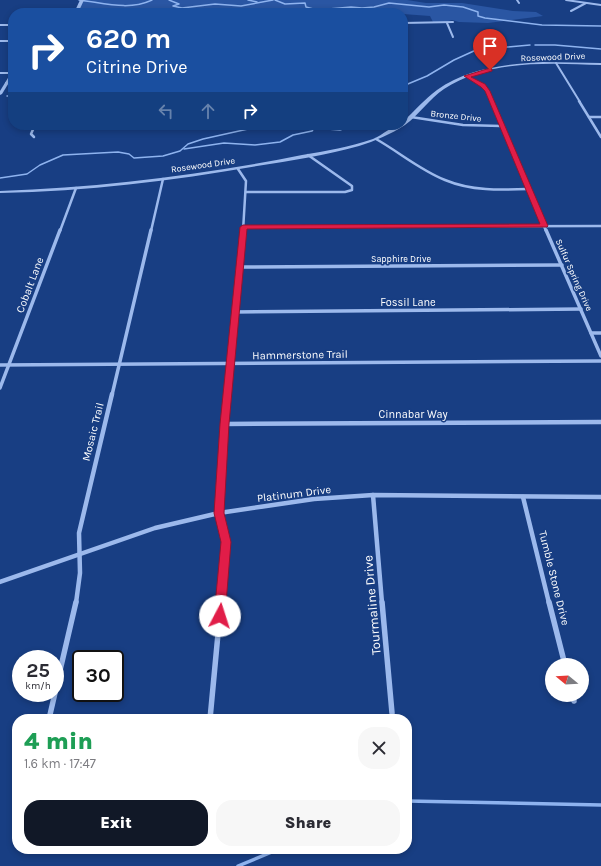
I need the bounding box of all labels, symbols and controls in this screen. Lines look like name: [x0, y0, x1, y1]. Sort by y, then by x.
text: 620 m: [86, 22, 171, 55]
icon: right: [20, 24, 72, 76]
pin: [473, 29, 507, 70]
icon: arrive: [479, 35, 501, 57]
street label: Rosewood Drive: [521, 51, 586, 63]
text: Citrine Drive: [86, 56, 187, 78]
icon: left: [155, 100, 177, 122]
icon: ahead: [197, 100, 219, 122]
icon: right: [239, 100, 261, 122]
street label: Bronze Drive: [430, 108, 482, 124]
street label: Rosewood Drive: [170, 155, 236, 174]
street label: Sulfur Spring Drive: [554, 238, 595, 313]
street label: Sapphire Drive: [371, 254, 431, 264]
street label: Cobalt Lane: [13, 255, 47, 315]
street label: Fossil Lane: [380, 296, 436, 309]
street label: Hammerstone Trail: [252, 348, 348, 362]
street label: Mosaic Trail: [79, 401, 107, 463]
street label: Cinnabar Way: [378, 408, 448, 421]
street label: Platinum Drive: [256, 483, 332, 505]
street label: Tumble Stone Drive: [536, 529, 572, 627]
street label: Tourmaline Drive: [360, 554, 384, 655]
position arrow: [199, 595, 241, 637]
speed limit sign: 30: [72, 650, 124, 702]
north arrow: [545, 658, 589, 702]
map controls: [545, 658, 589, 702]
text: 25: [26, 659, 50, 682]
text: km/h: [25, 680, 51, 692]
text: 4 min: [24, 727, 93, 755]
button: close: [358, 727, 400, 769]
text: 1.6 km · 17:47: [24, 756, 96, 771]
button: Exit: [24, 800, 208, 846]
button: Share: [216, 800, 400, 846]

